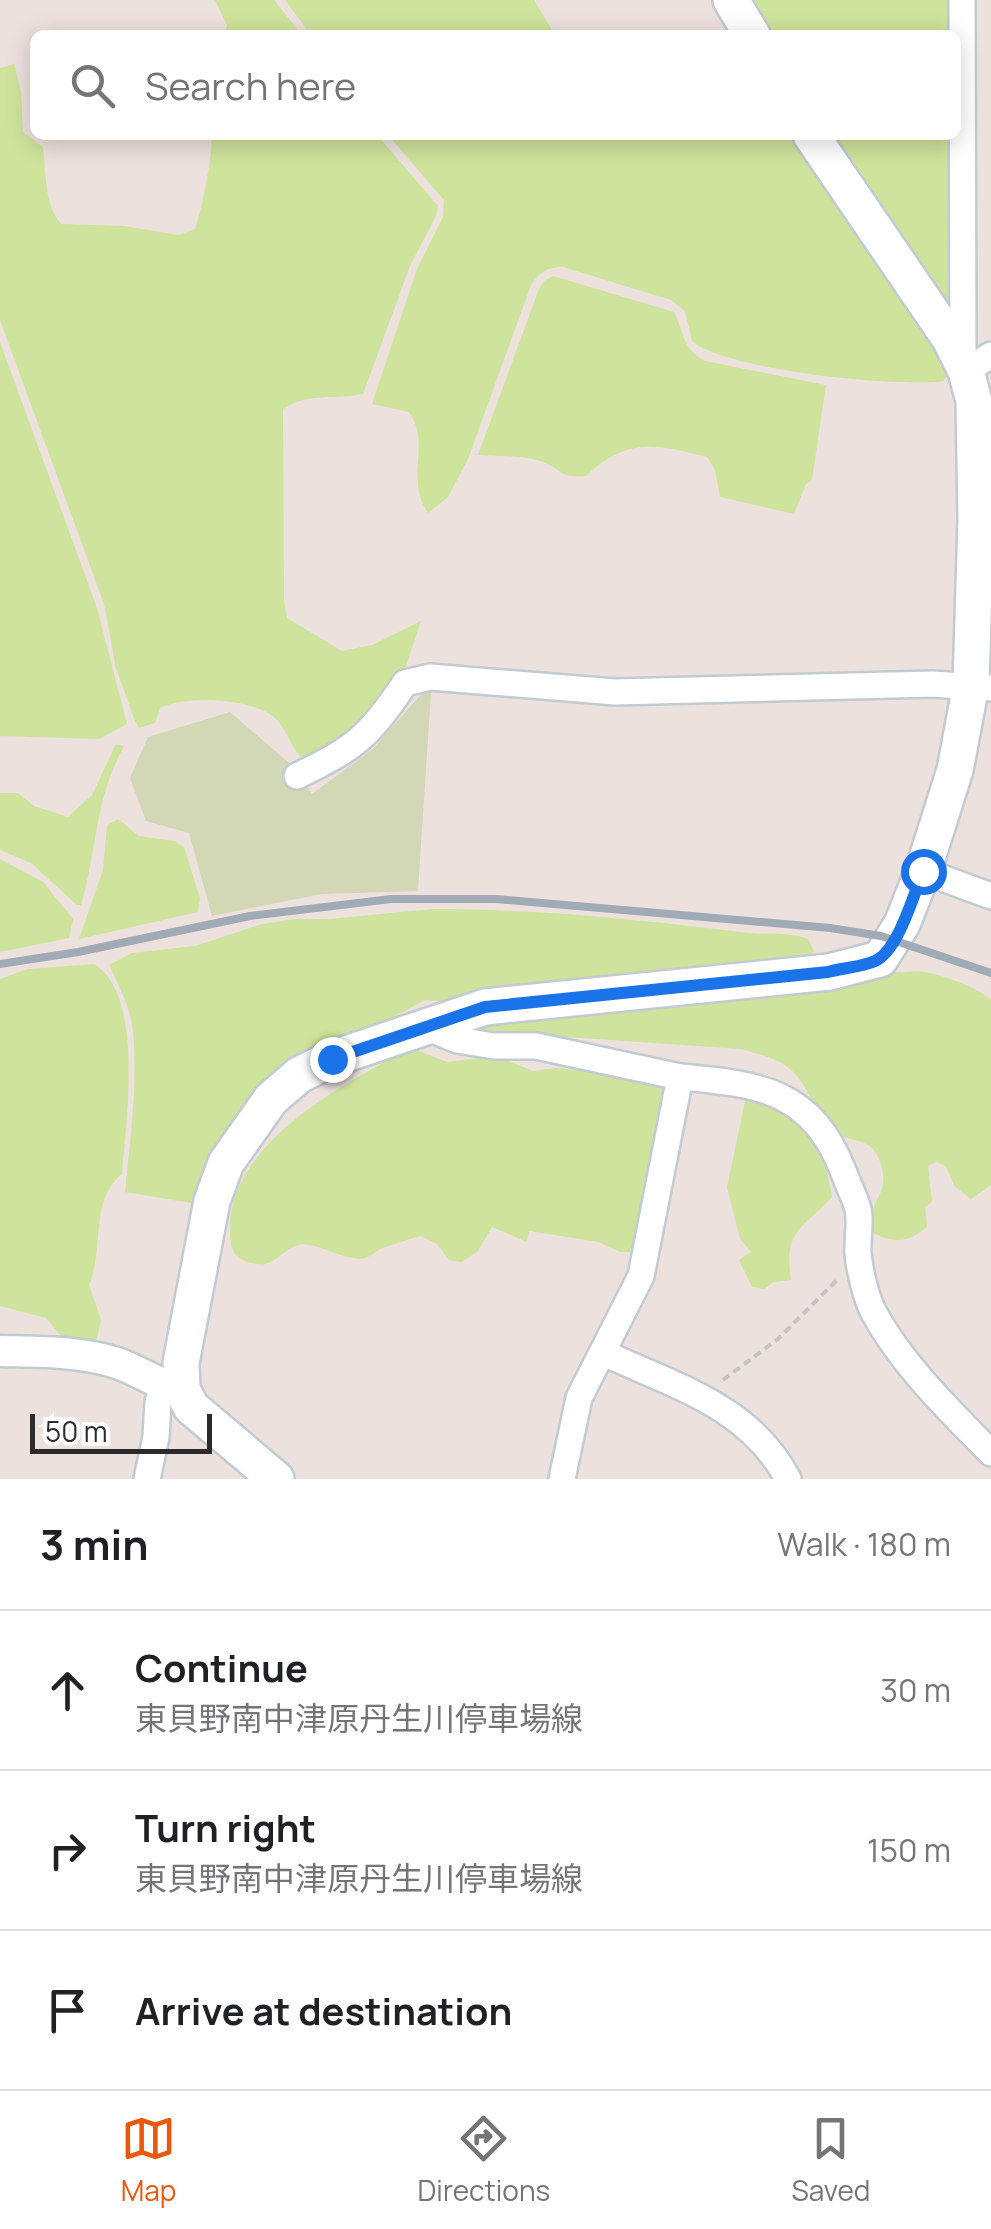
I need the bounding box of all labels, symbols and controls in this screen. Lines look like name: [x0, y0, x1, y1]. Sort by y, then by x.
search box: [30, 30, 961, 140]
icon: search: [65, 58, 120, 113]
text: Search here: [145, 59, 356, 111]
route start: [901, 849, 947, 895]
route end: [310, 1037, 356, 1083]
scale bar: [30, 1409, 212, 1454]
text: 50 m: [45, 1412, 108, 1450]
text: 3 min: [40, 1515, 149, 1573]
text: Walk · 180 m: [777, 1522, 951, 1566]
text: Continue: [135, 1641, 308, 1693]
icon: ahead: [40, 1663, 95, 1718]
text: 30 m: [880, 1668, 951, 1712]
text: 東貝野南中津原丹生川停車場線: [135, 1696, 583, 1740]
text: Turn right: [135, 1801, 316, 1853]
icon: right: [40, 1823, 95, 1878]
text: 150 m: [867, 1828, 951, 1872]
text: 東貝野南中津原丹生川停車場線: [135, 1856, 583, 1900]
icon: arrive: [40, 1983, 95, 2038]
text: Arrive at destination: [135, 1984, 512, 2036]
tab: Map: [121, 2111, 176, 2209]
tab: Directions: [418, 2111, 550, 2209]
tab: Saved: [791, 2111, 870, 2209]

